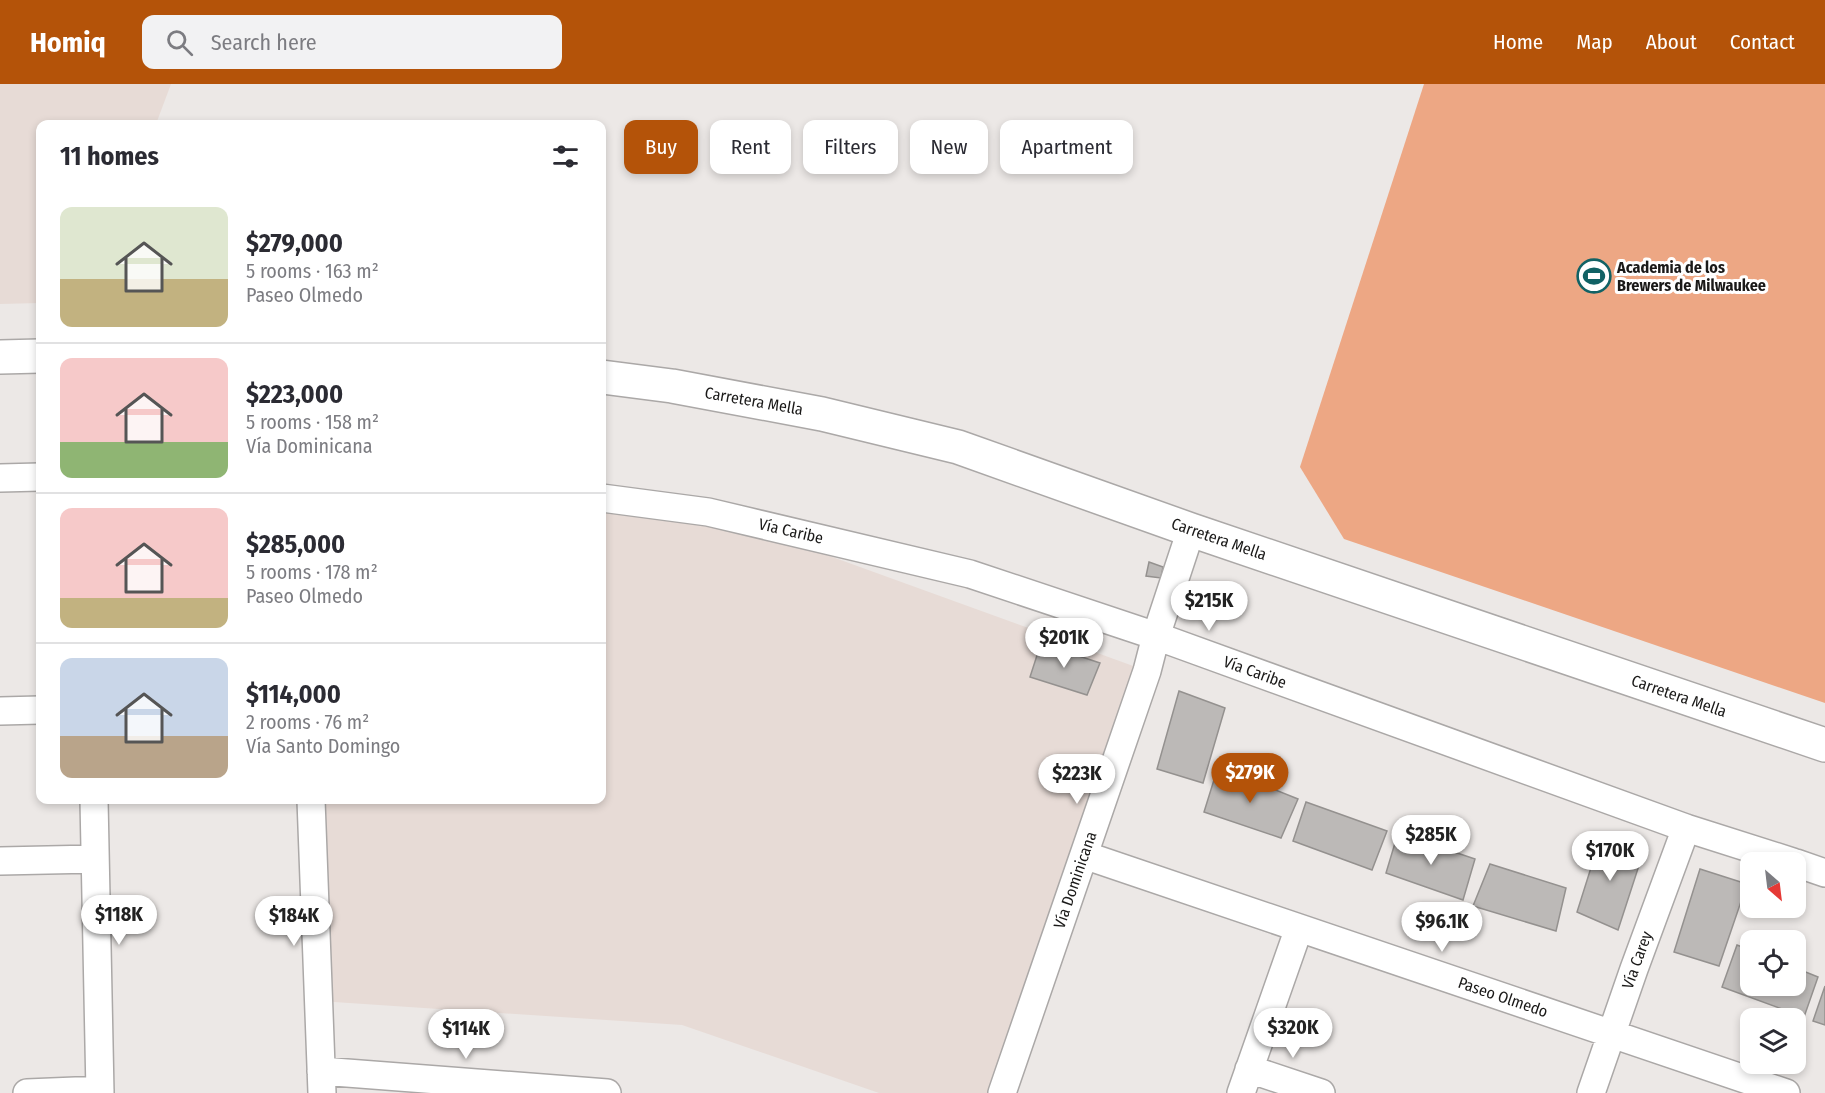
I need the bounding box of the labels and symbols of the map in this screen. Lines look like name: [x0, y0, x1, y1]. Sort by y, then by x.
sports icon: Academia de los Brewers de Milwaukee: [1576, 258, 1612, 294]
place label: Academia de los Brewers de Milwaukee: [1616, 258, 1766, 295]
street label: Carretera Mella: [703, 383, 805, 419]
street label: Vía Caribe: [757, 514, 825, 548]
street label: Carretera Mella: [1169, 514, 1269, 564]
pin: $215K: [1167, 581, 1251, 632]
pin: $201K: [1022, 618, 1106, 669]
street label: Vía Caribe: [1221, 652, 1289, 692]
street label: Carretera Mella: [1629, 671, 1729, 721]
pin: $279K: [1208, 753, 1292, 804]
pin: $223K: [1035, 754, 1119, 805]
pin: $285K: [1389, 815, 1473, 866]
street label: Vía Dominicana: [1050, 829, 1101, 931]
pin: $170K: [1568, 831, 1652, 882]
north arrow: [1740, 852, 1806, 918]
pin: $118K: [77, 895, 161, 946]
pin: $184K: [252, 896, 336, 947]
pin: $96.1K: [1393, 902, 1491, 953]
street label: Vía Carey: [1618, 928, 1656, 991]
street label: Paseo Olmedo: [1456, 973, 1550, 1021]
pin: $320K: [1251, 1008, 1335, 1059]
pin: $114K: [424, 1009, 508, 1060]

